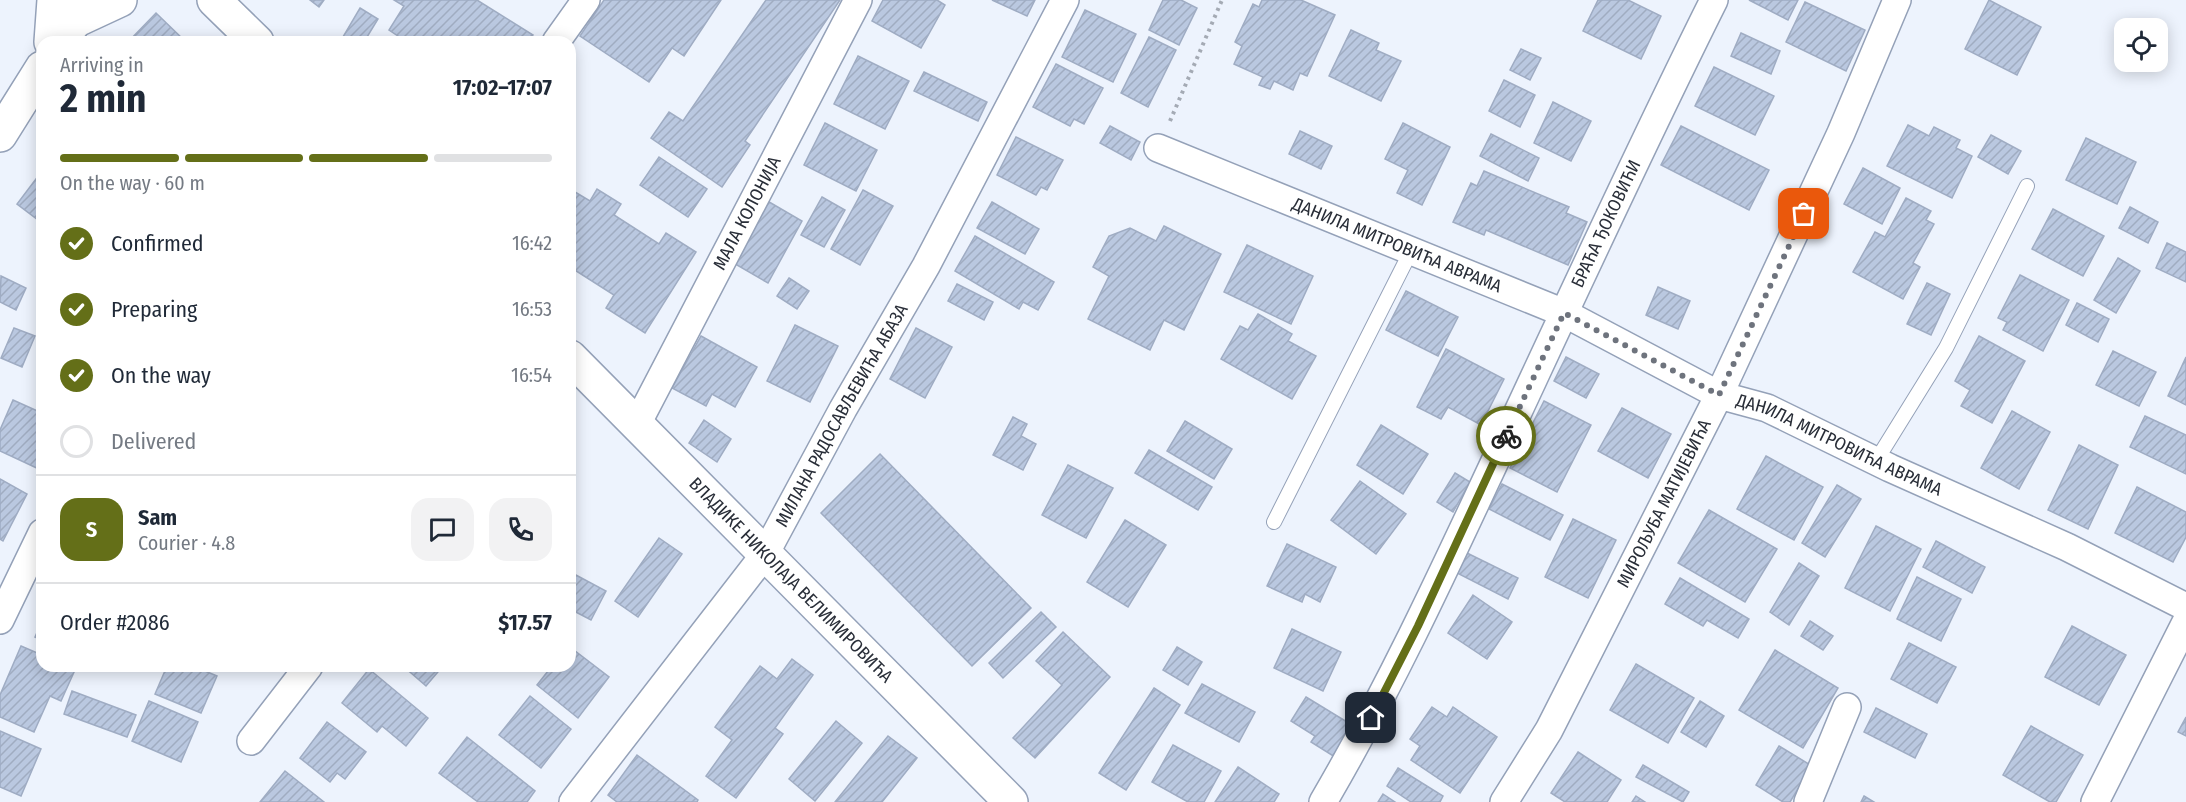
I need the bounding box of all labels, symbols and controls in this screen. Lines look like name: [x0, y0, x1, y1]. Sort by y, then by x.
map controls: [2114, 18, 2168, 72]
button: locate: [2114, 18, 2168, 72]
text: Arriving in: [60, 53, 144, 77]
text: 17:02–17:07: [453, 74, 552, 101]
text: 2 min: [60, 76, 146, 122]
street label: МАЛА КОЛОНИЈА: [708, 152, 786, 273]
street label: БРАЋА ЂОКОВИЋИ: [1566, 156, 1646, 291]
text: On the way · 60 m: [60, 171, 205, 195]
pin: [1778, 188, 1829, 239]
street label: ДАНИЛА МИТРОВИЋА АВРАМА: [1288, 192, 1505, 298]
icon: bag: [1787, 197, 1820, 230]
icon: check: [60, 227, 93, 260]
text: Confirmed: [111, 230, 204, 257]
text: 16:42: [512, 231, 552, 255]
icon: check: [60, 293, 93, 326]
text: Preparing: [111, 296, 197, 323]
text: 16:53: [512, 297, 552, 321]
street label: МИЛАНА РАДОСАВЉЕВИЋА АБАЗА: [771, 300, 913, 531]
icon: check: [60, 359, 93, 392]
text: On the way: [111, 362, 211, 389]
text: 16:54: [511, 363, 552, 387]
street label: ДАНИЛА МИТРОВИЋА АВРАМА: [1733, 389, 1946, 501]
courier: [1476, 406, 1536, 466]
street label: МИРОЉУБА МАТИЈЕВИЋА: [1612, 415, 1716, 591]
icon: bike: [1490, 420, 1523, 453]
text: Delivered: [111, 428, 196, 455]
street label: ВЛАДИКЕ НИКОЛАЈА ВЕЛИМИРОВИЋА: [685, 473, 898, 688]
button: chat: [411, 498, 474, 561]
button: phone: [489, 498, 552, 561]
text: Sam: [138, 504, 177, 531]
text: S: [86, 516, 97, 543]
text: Courier · 4.8: [138, 531, 235, 555]
text: Order #2086: [60, 609, 170, 636]
text: $17.57: [498, 609, 552, 636]
pin: [1345, 692, 1396, 743]
icon: home: [1354, 701, 1387, 734]

